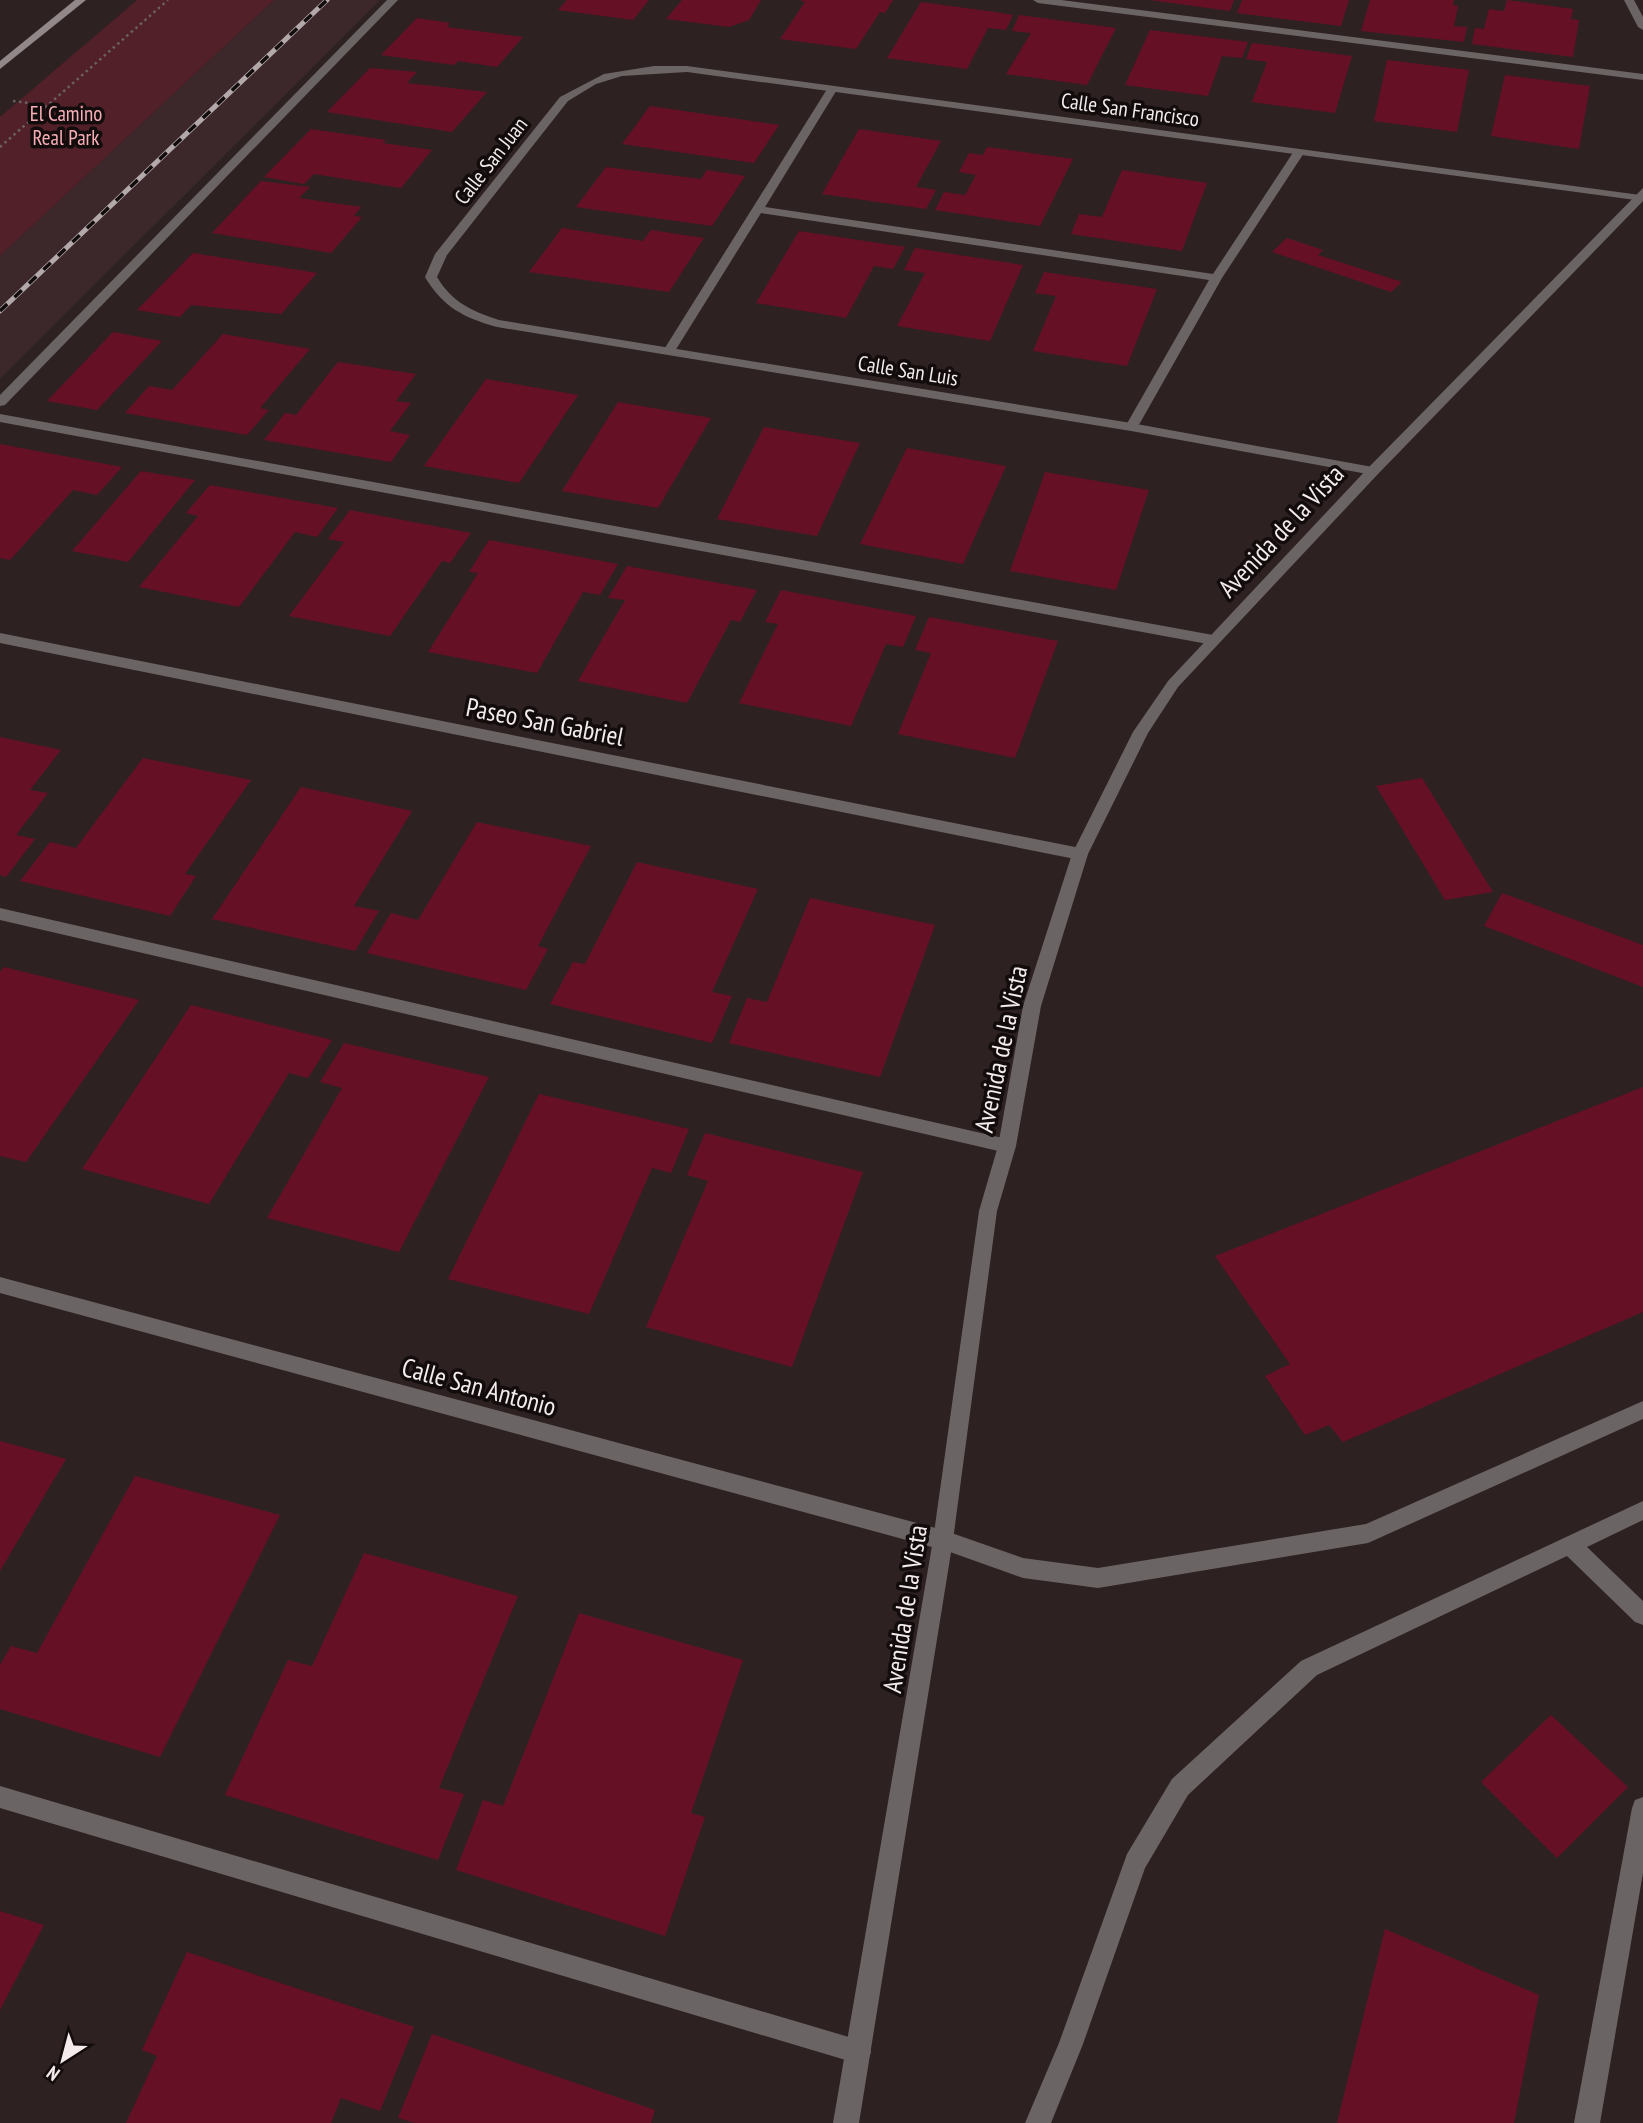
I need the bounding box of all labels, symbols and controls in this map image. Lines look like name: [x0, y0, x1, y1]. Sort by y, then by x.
street label: Calle San Francisco: [1059, 86, 1201, 133]
park label: El Camino Real Park: [30, 100, 102, 151]
street label: Calle San Juan: [448, 112, 533, 210]
street label: Calle San Luis: [856, 349, 960, 392]
street label: Avenida de la Vista: [1211, 457, 1350, 604]
street label: Paseo San Gabriel: [463, 690, 627, 753]
street label: Avenida de la Vista: [967, 963, 1034, 1135]
street label: Calle San Antonio: [398, 1350, 560, 1423]
street label: Avenida de la Vista: [875, 1523, 934, 1695]
north arrow: [28, 2025, 98, 2095]
text: N: [42, 2061, 64, 2086]

